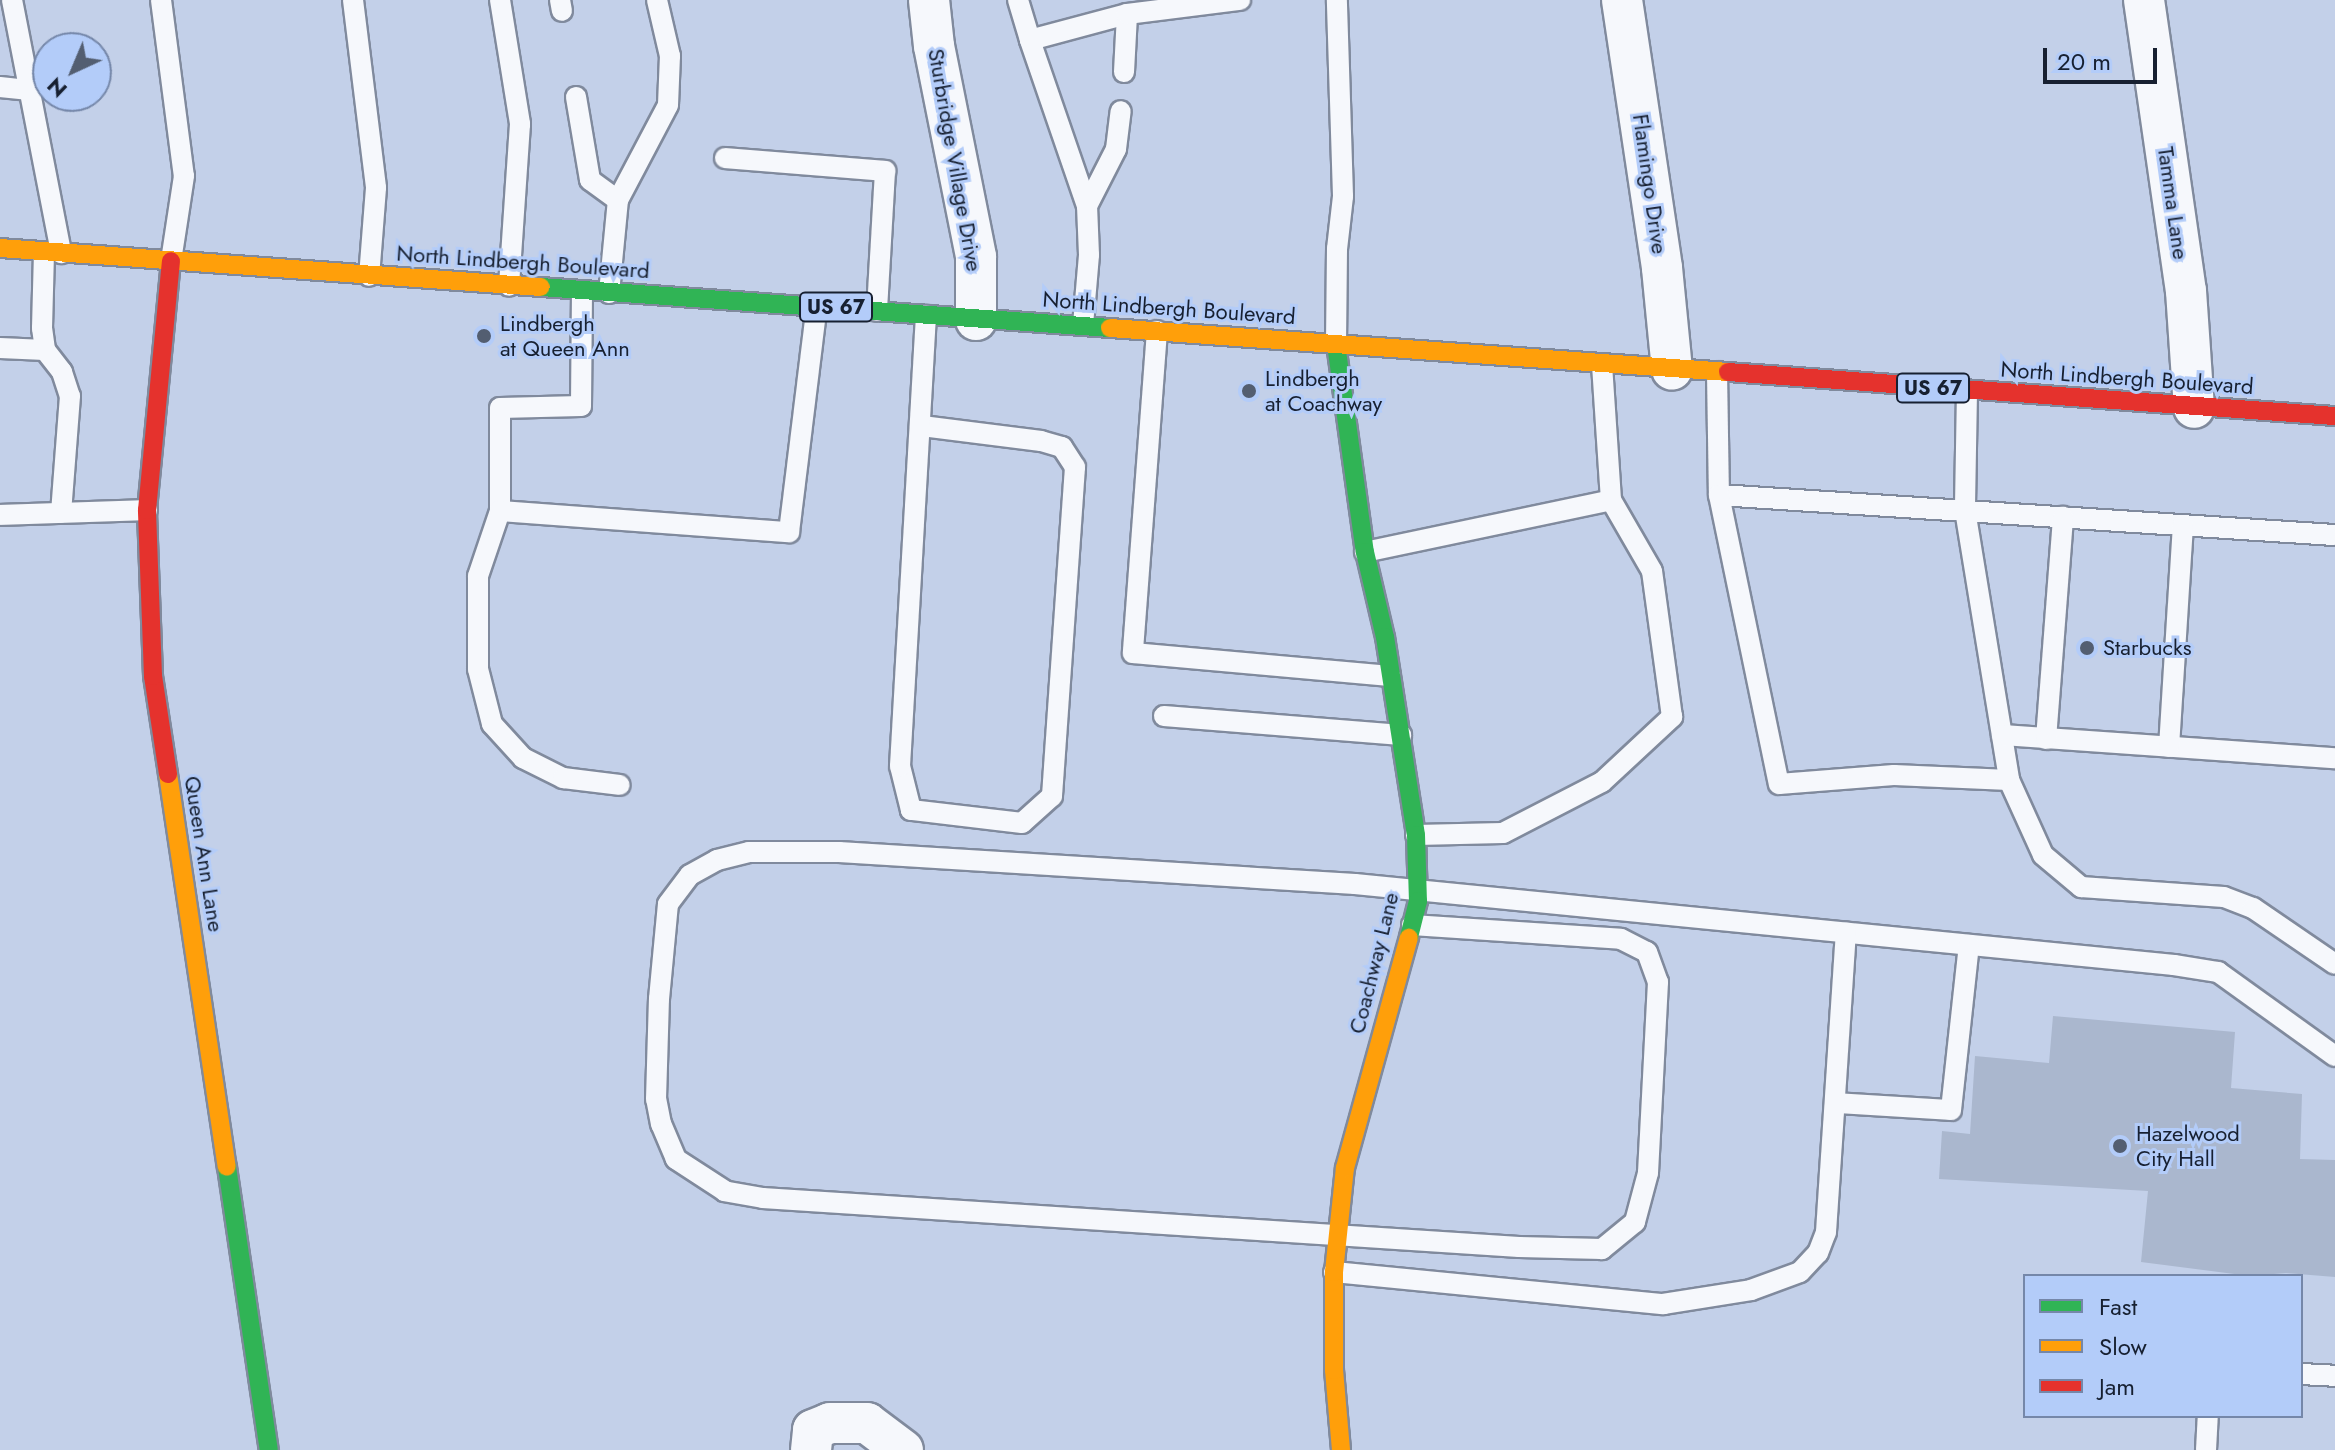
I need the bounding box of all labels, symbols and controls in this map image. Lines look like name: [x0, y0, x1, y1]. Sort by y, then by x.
north arrow: [32, 32, 112, 112]
scale bar: [2047, 32, 2161, 82]
text: 20 m: [2057, 44, 2111, 79]
street label: Sturbridge Village Drive: [922, 47, 988, 273]
text: N: [39, 70, 74, 105]
street label: Flamingo Drive: [1627, 112, 1673, 256]
street label: Tamma Lane: [2152, 145, 2194, 261]
street label: North Lindbergh Boulevard: [396, 240, 650, 284]
street label: North Lindbergh Boulevard: [1042, 286, 1296, 330]
road number: US 67: [798, 291, 874, 323]
place label: Lindbergh at Queen Ann: [500, 310, 630, 362]
marker: Lindbergh at Queen Ann: [475, 327, 493, 345]
street label: North Lindbergh Boulevard: [2000, 356, 2254, 400]
place label: Lindbergh at Coachway: [1265, 365, 1382, 416]
road number: US 67: [1895, 372, 1971, 404]
marker: Lindbergh at Coachway: [1240, 382, 1258, 400]
place label: Starbucks: [2103, 635, 2192, 661]
marker: Starbucks: [2078, 639, 2096, 657]
street label: Queen Ann Lane: [179, 774, 229, 934]
street label: Coachway Lane: [1344, 890, 1404, 1036]
place label: Hazelwood City Hall: [2136, 1120, 2240, 1172]
marker: Hazelwood City Hall: [2111, 1137, 2129, 1155]
legend: [2023, 1274, 2303, 1418]
text: Fast: [2099, 1289, 2137, 1324]
text: Slow: [2099, 1329, 2147, 1364]
text: Jam: [2099, 1369, 2135, 1404]

